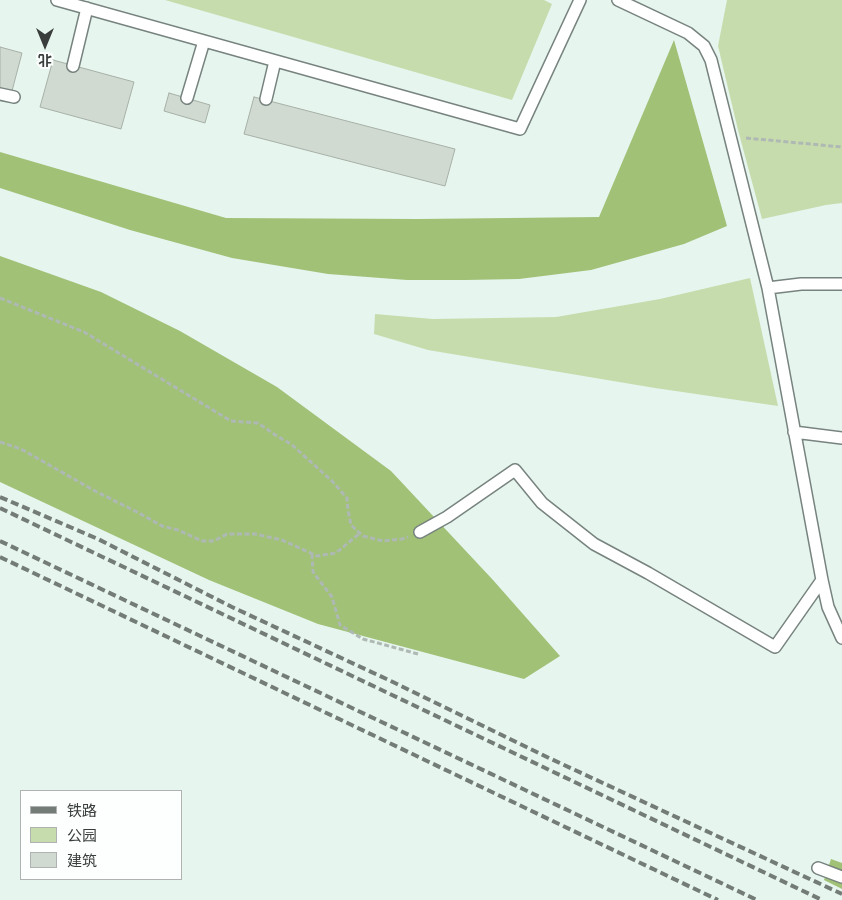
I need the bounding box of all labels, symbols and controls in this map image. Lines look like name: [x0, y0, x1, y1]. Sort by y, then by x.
north arrow: [20, 20, 70, 70]
text: 北: [38, 52, 52, 69]
legend: [20, 790, 182, 880]
text: 铁路: [67, 801, 97, 819]
text: 公园: [67, 826, 97, 844]
text: 建筑: [67, 851, 97, 869]

